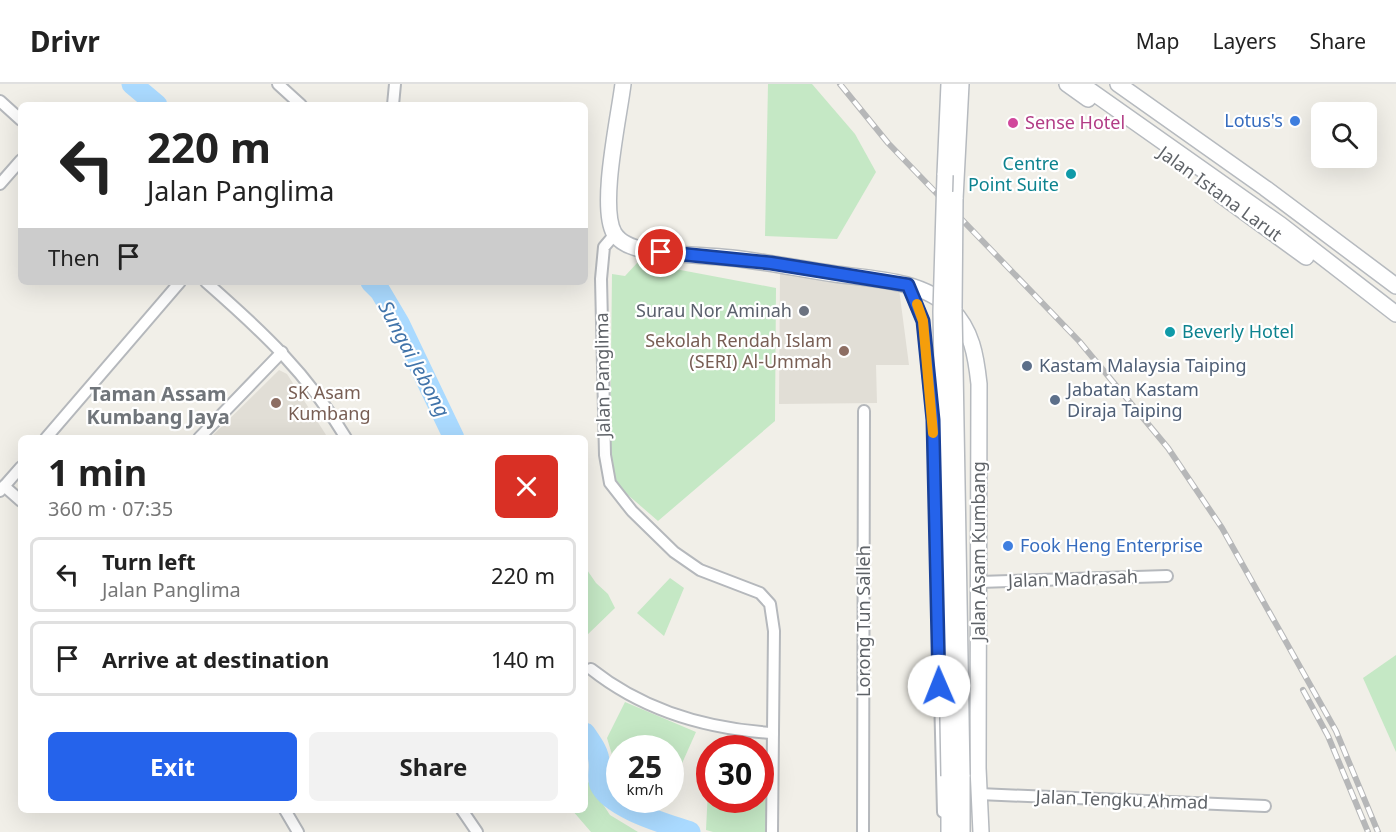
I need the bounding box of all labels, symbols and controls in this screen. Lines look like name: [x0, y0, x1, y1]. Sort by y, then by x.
text: Drivr: [30, 22, 100, 60]
text: Map: [1136, 27, 1180, 55]
text: Layers: [1213, 27, 1277, 55]
text: Share: [1310, 27, 1366, 55]
map controls: [1311, 102, 1377, 168]
button: search: [1311, 102, 1377, 168]
place label: Lotus's: [1224, 108, 1283, 132]
place label: Sense Hotel: [1025, 110, 1125, 134]
marker: Lotus's: [1288, 114, 1302, 128]
marker: Sense Hotel: [1006, 116, 1020, 130]
text: 220 m: [147, 118, 271, 175]
icon: left: [48, 126, 126, 204]
street label: Jalan Istana Larut: [1152, 139, 1288, 247]
place label: Centre Point Suite: [968, 151, 1059, 196]
marker: Centre Point Suite: [1064, 167, 1078, 181]
text: Jalan Panglima: [147, 172, 334, 209]
pin: [635, 226, 686, 277]
icon: arrive: [644, 235, 677, 268]
icon: arrive: [112, 240, 145, 273]
text: Then: [48, 242, 100, 272]
water label: Sungai Jebong: [372, 296, 457, 422]
place label: Surau Nor Aminah: [636, 298, 792, 322]
marker: Surau Nor Aminah: [797, 304, 811, 318]
street label: Jalan Panglima: [589, 312, 615, 440]
place label: Beverly Hotel: [1182, 319, 1294, 343]
marker: Beverly Hotel: [1163, 325, 1177, 339]
place label: Sekolah Rendah Islam (SERI) Al-Ummah: [645, 328, 832, 373]
marker: Sekolah Rendah Islam (SERI) Al-Ummah: [837, 344, 851, 358]
place label: Kastam Malaysia Taiping: [1039, 353, 1247, 377]
marker: Kastam Malaysia Taiping: [1020, 359, 1034, 373]
place label: Jabatan Kastam Diraja Taiping: [1065, 377, 1199, 422]
district label: Taman Assam Kumbang Jaya: [86, 380, 230, 430]
place label: SK Asam Kumbang: [288, 380, 370, 425]
marker: Jabatan Kastam Diraja Taiping: [1048, 393, 1062, 407]
marker: SK Asam Kumbang: [269, 396, 283, 410]
text: 1 min: [48, 448, 147, 497]
button: close: [495, 455, 558, 518]
street label: Jalan Asam Kumbang: [966, 461, 990, 643]
text: 360 m · 07:35: [48, 495, 173, 522]
place label: Fook Heng Enterprise: [1020, 533, 1203, 557]
marker: Fook Heng Enterprise: [1001, 539, 1015, 553]
street label: Lorong Tun Salleh: [851, 545, 875, 697]
text: Turn left: [102, 546, 196, 576]
icon: left: [51, 558, 84, 591]
text: 220 m: [491, 560, 555, 590]
street label: Jalan Madrasah: [1006, 564, 1138, 592]
text: Jalan Panglima: [102, 576, 241, 603]
icon: arrive: [51, 642, 84, 675]
text: Arrive at destination: [102, 644, 329, 674]
text: 140 m: [491, 644, 555, 674]
position arrow: [907, 654, 971, 718]
button: Exit: [48, 732, 297, 801]
button: Share: [309, 732, 558, 801]
speed limit sign: 30: [696, 735, 774, 813]
text: 25: [628, 746, 662, 787]
text: km/h: [627, 779, 663, 799]
street label: Jalan Tengku Ahmad: [1033, 784, 1209, 814]

